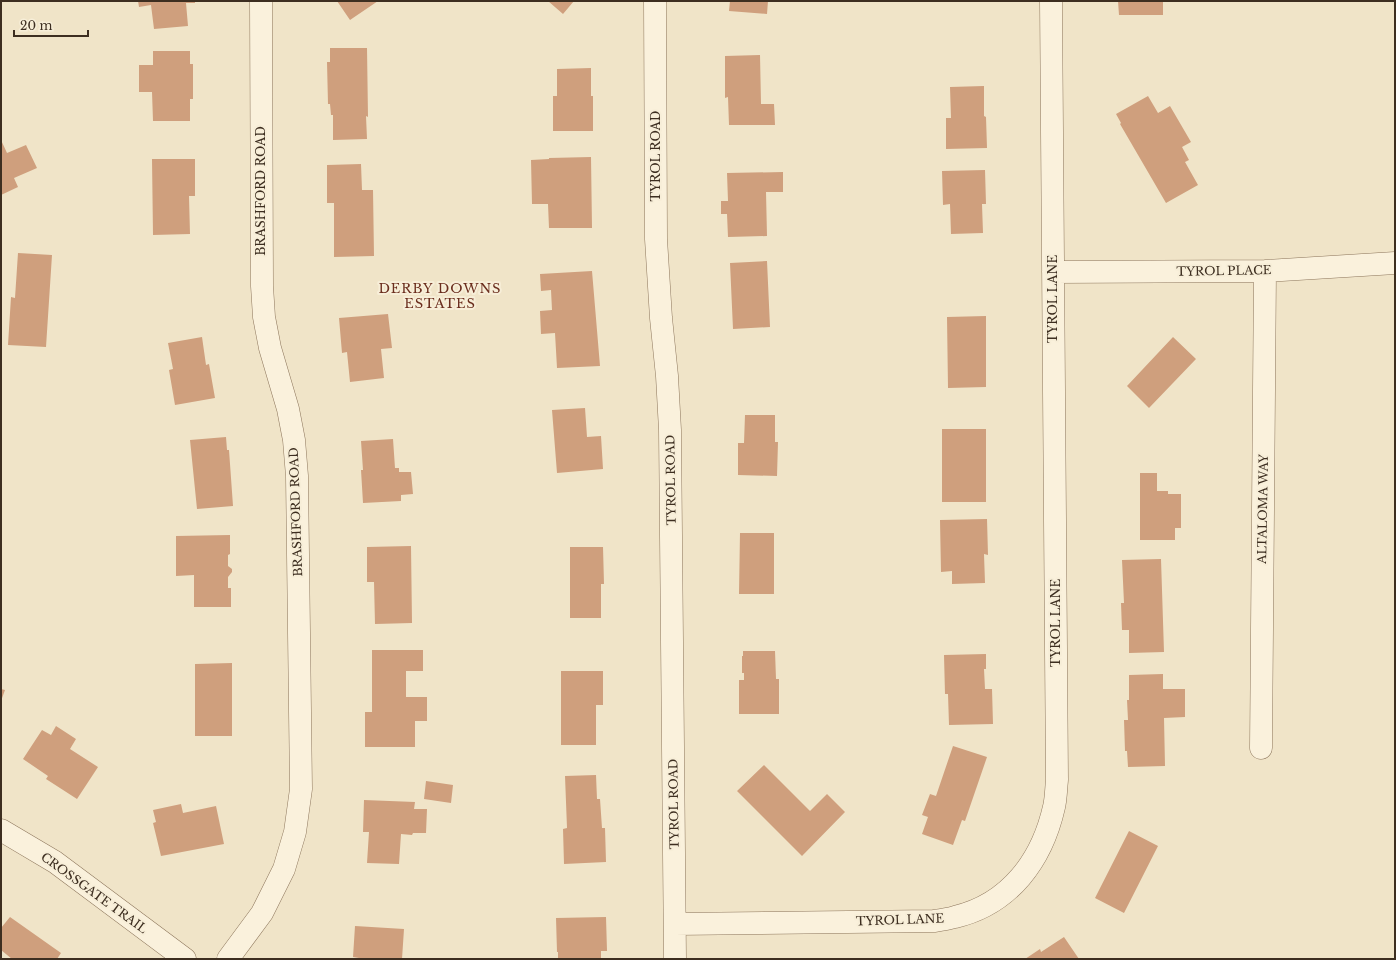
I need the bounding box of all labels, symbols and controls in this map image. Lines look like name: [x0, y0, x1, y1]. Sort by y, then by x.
scale bar: [14, 12, 88, 38]
text: 20 m: [20, 18, 52, 33]
street label: TYROL ROAD: [648, 111, 663, 201]
street label: BRASHFORD ROAD: [253, 126, 268, 256]
street label: TYROL LANE: [1045, 255, 1060, 343]
street label: TYROL PLACE: [1176, 262, 1272, 279]
district label: DERBY DOWNS ESTATES: [378, 280, 502, 312]
street label: TYROL ROAD: [662, 435, 679, 526]
street label: BRASHFORD ROAD: [286, 447, 305, 577]
street label: ALTALOMA WAY: [1254, 454, 1271, 565]
street label: TYROL LANE: [1048, 579, 1063, 667]
street label: TYROL ROAD: [665, 759, 682, 850]
street label: CROSSGATE TRAIL: [38, 849, 151, 936]
street label: TYROL LANE: [856, 910, 945, 929]

